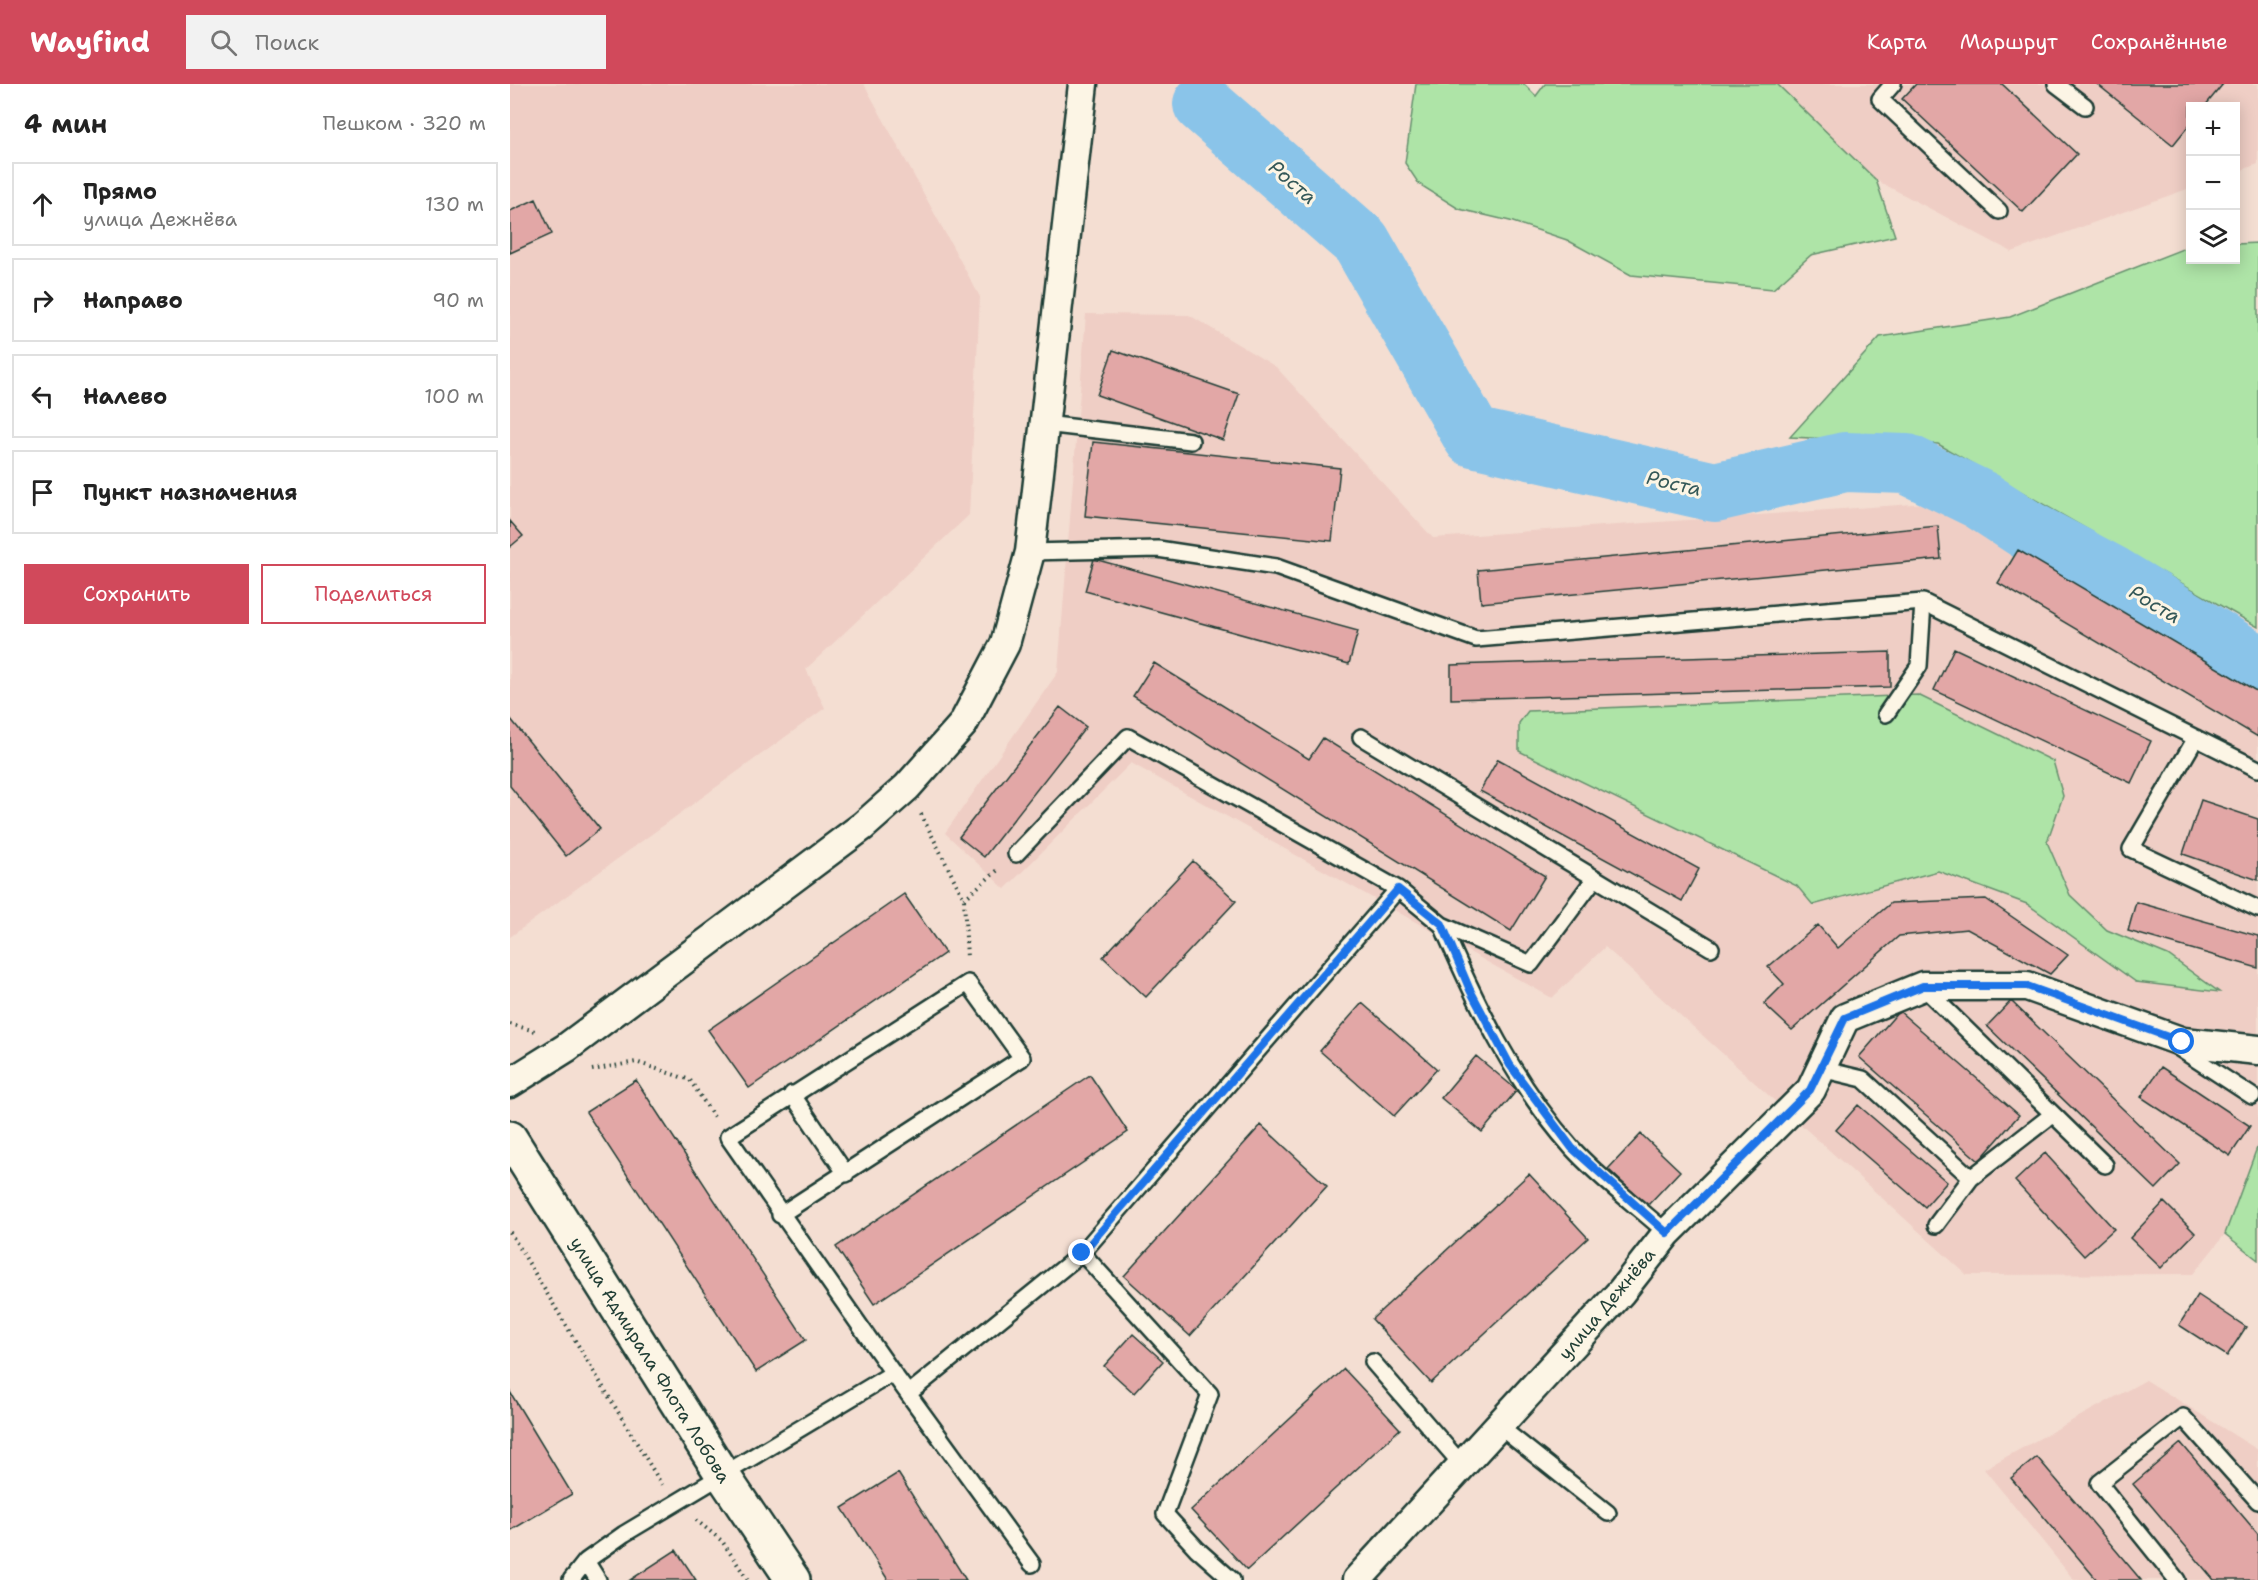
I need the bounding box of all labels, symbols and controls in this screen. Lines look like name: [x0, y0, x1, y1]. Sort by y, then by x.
search box: [186, 15, 606, 69]
text: Wayfind: [30, 23, 150, 61]
icon: search: [207, 26, 240, 59]
text: Поиск: [255, 28, 319, 57]
text: Карта: [1867, 28, 1927, 56]
text: Маршрут: [1960, 28, 2058, 56]
text: Сохранённые: [2091, 28, 2228, 56]
map controls: [2186, 102, 2240, 264]
button: +: [2186, 102, 2240, 156]
text: 4 мин: [24, 106, 107, 141]
text: Пешком · 320 m: [323, 110, 486, 136]
water label: Роста: [1264, 154, 1322, 210]
button: −: [2186, 156, 2240, 210]
text: Прямо: [83, 177, 157, 206]
icon: ahead: [26, 188, 59, 221]
text: 130 m: [425, 191, 484, 217]
text: улица Дежнёва: [83, 206, 237, 232]
button: layers: [2186, 210, 2240, 264]
icon: right: [26, 284, 59, 317]
text: Направо: [83, 286, 183, 315]
text: 90 m: [432, 287, 484, 313]
icon: left: [26, 380, 59, 413]
text: Налево: [83, 382, 167, 411]
text: 100 m: [424, 383, 484, 409]
water label: Роста: [1644, 464, 1704, 502]
icon: arrive: [26, 476, 59, 509]
text: Пункт назначения: [83, 478, 297, 507]
button: Сохранить: [24, 564, 249, 624]
button: Поделиться: [261, 564, 486, 624]
water label: Роста: [2125, 579, 2185, 629]
route start: [2168, 1028, 2194, 1054]
street label: улица Адмирала Флота Лобова: [564, 1232, 736, 1488]
route end: [1068, 1239, 1094, 1265]
street label: улица Дежнёва: [1553, 1243, 1661, 1365]

